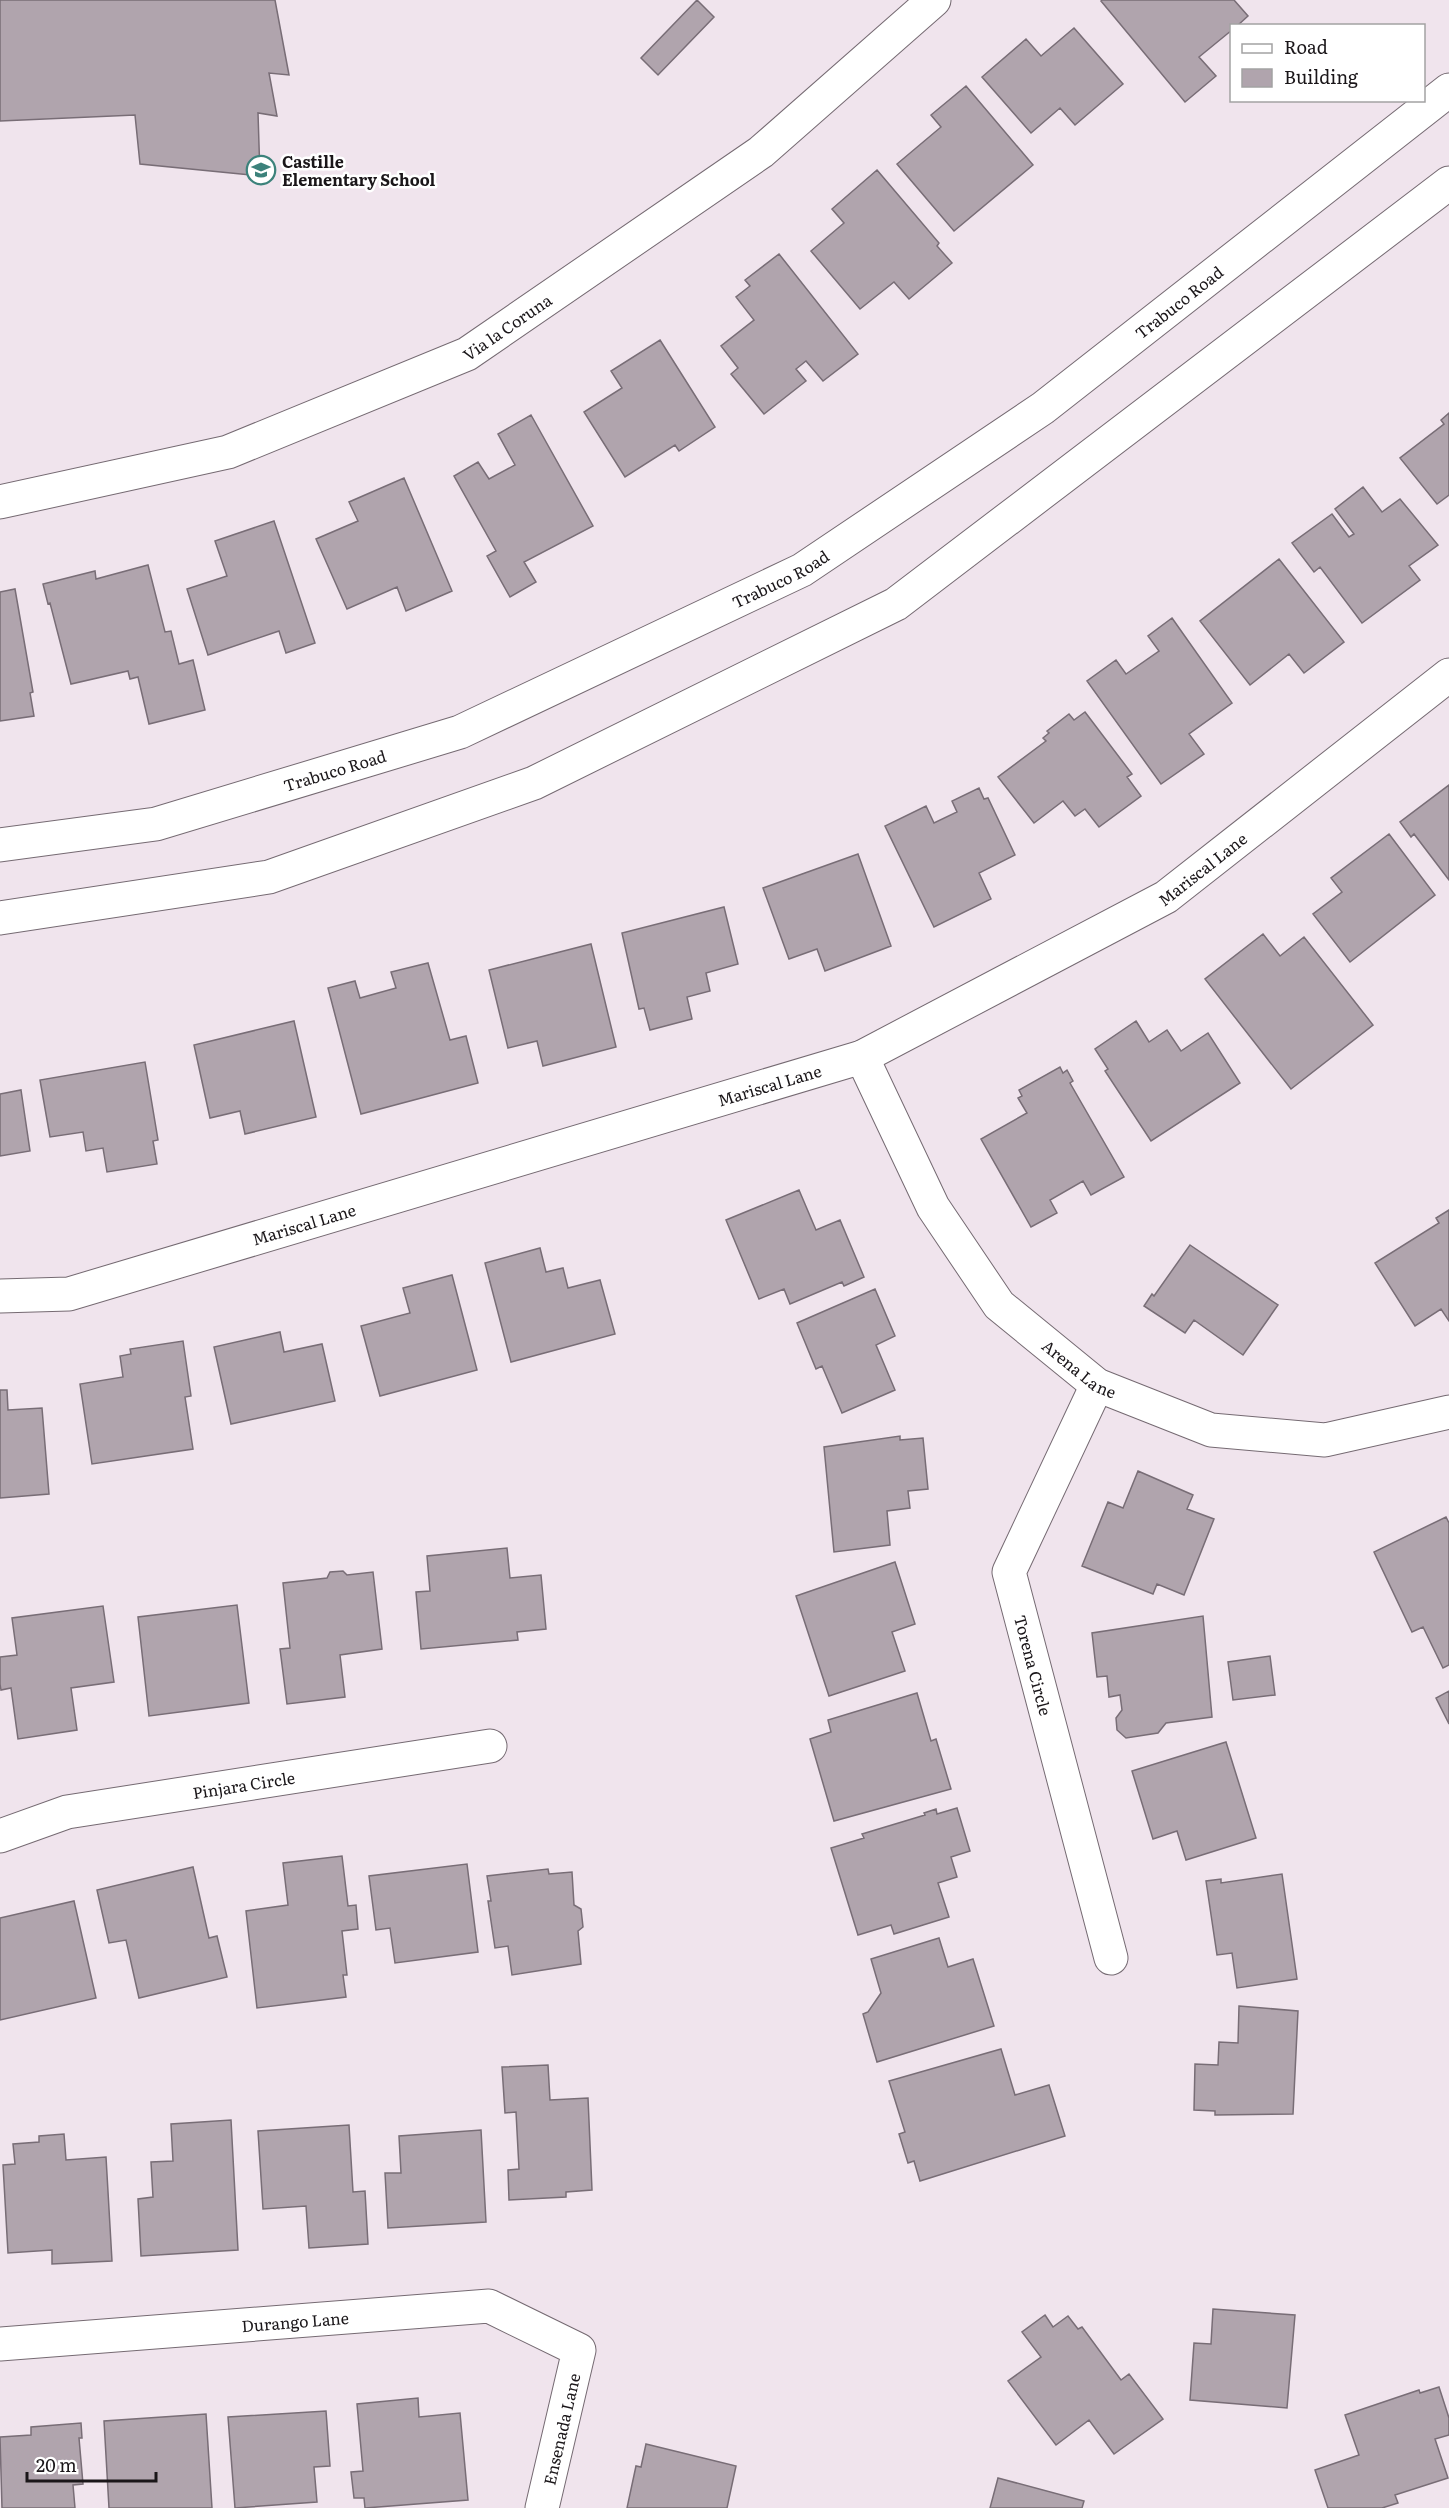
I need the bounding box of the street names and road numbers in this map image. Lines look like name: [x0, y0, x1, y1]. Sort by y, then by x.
street label: Trabuco Road: [1129, 259, 1228, 344]
street label: Via la Coruna: [457, 287, 556, 366]
street label: Trabuco Road: [728, 543, 834, 614]
street label: Trabuco Road: [280, 743, 389, 797]
street label: Mariscal Lane: [1153, 826, 1252, 911]
street label: Mariscal Lane: [715, 1058, 824, 1112]
street label: Mariscal Lane: [249, 1197, 358, 1251]
street label: Arena Lane: [1037, 1333, 1120, 1403]
street label: Torena Circle: [1009, 1612, 1058, 1718]
street label: Pinjara Circle: [191, 1765, 297, 1804]
street label: Durango Lane: [240, 2305, 350, 2337]
street label: Ensenada Lane: [536, 2371, 586, 2487]

